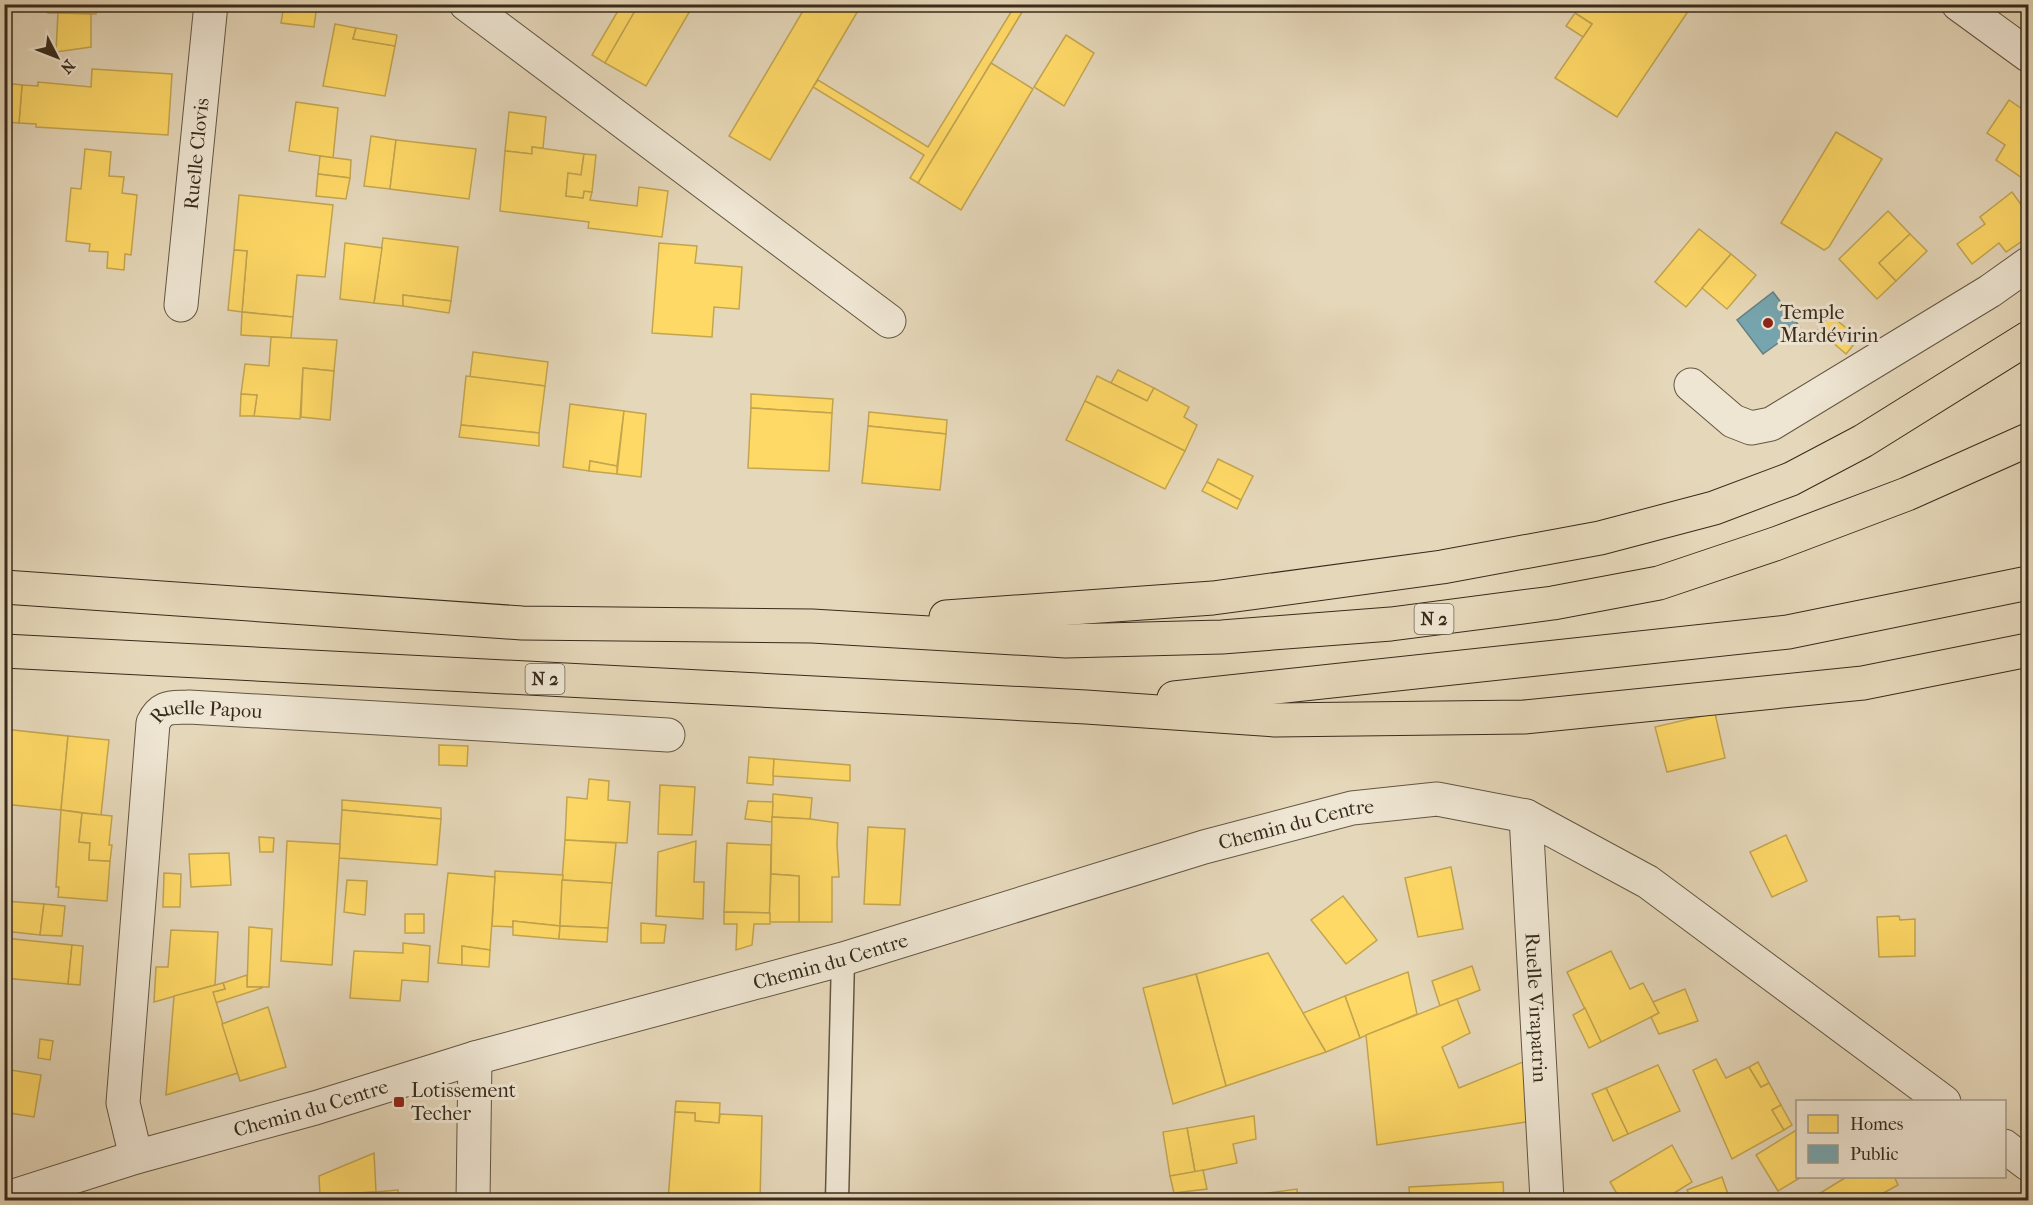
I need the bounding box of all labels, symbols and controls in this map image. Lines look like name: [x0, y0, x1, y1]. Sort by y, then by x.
north arrow: [27, 27, 87, 87]
text: N: [56, 56, 79, 78]
street label: Ruelle Clovis: [179, 97, 213, 211]
place label: Temple Mardévirin: [1780, 301, 1879, 347]
marker: Temple Mardévirin: [1761, 316, 1775, 330]
road number: N 2: [1414, 604, 1454, 634]
road number: N 2: [526, 664, 564, 694]
street label: Ruelle Papou: [145, 695, 264, 728]
street label: Chemin du Centre: [1216, 794, 1375, 854]
street label: Chemin du Centre: [751, 928, 911, 994]
street label: Ruelle Virapatrin: [1521, 932, 1552, 1084]
street label: Chemin du Centre: [231, 1074, 391, 1141]
place label: Lotissement Techer: [411, 1079, 516, 1125]
marker: Lotissement Techer: [392, 1095, 406, 1109]
legend: [1796, 1100, 2006, 1178]
text: Homes: [1850, 1114, 1904, 1135]
text: Public: [1850, 1144, 1898, 1165]

